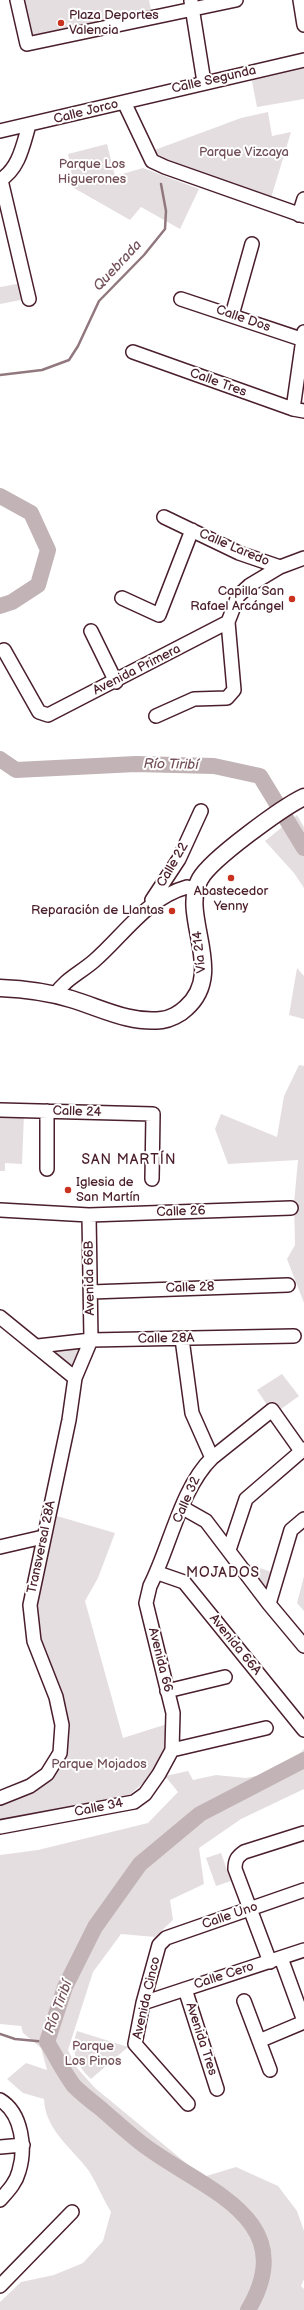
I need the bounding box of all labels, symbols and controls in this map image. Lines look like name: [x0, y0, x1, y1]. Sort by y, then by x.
place label: Plaza Deportes Valencia: [69, 8, 159, 39]
marker: Plaza Deportes Valencia: [56, 18, 66, 28]
street label: Calle Segunda: [170, 63, 258, 97]
street label: Calle Jorco: [52, 96, 120, 128]
park label: Parque Vizcaya: [199, 145, 289, 161]
park label: Parque Los Higuerones: [58, 157, 126, 188]
water label: Quebrada: [90, 237, 146, 295]
street label: Calle Dos: [214, 302, 272, 336]
street label: Calle Tres: [187, 366, 249, 400]
street label: Calle Laredo: [196, 526, 272, 570]
place label: Capilla San Rafael Arcángel: [190, 584, 284, 615]
marker: Capilla San Rafael Arcángel: [287, 594, 297, 604]
street label: Avenida Primera: [91, 641, 183, 699]
water label: Río Tiribí: [143, 756, 199, 774]
street label: Calle 22: [154, 840, 192, 890]
marker: Abastecedor Yenny: [226, 873, 236, 883]
place label: Abastecedor Yenny: [194, 884, 268, 915]
place label: Reparación de Llantas: [31, 903, 164, 919]
marker: Reparación de Llantas: [167, 906, 177, 916]
street label: Vía 214: [190, 930, 210, 974]
street label: Calle 24: [52, 1103, 102, 1121]
district label: SAN MARTÍN: [81, 1152, 177, 1168]
place label: Iglesia de San Martín: [76, 1175, 140, 1206]
marker: Iglesia de San Martín: [63, 1185, 73, 1195]
street label: Calle 26: [156, 1203, 206, 1221]
street label: Avenida 66B: [82, 1240, 98, 1316]
street label: Calle 28: [165, 1279, 215, 1297]
street label: Calle 28A: [138, 1331, 194, 1347]
street label: Calle 32: [170, 1474, 204, 1526]
street label: Transversal 28A: [25, 1499, 59, 1595]
district label: MOJADOS: [186, 1565, 260, 1581]
street label: Avenida 66A: [206, 1611, 264, 1679]
street label: Avenida 66: [144, 1626, 176, 1694]
park label: Parque Mojados: [51, 1757, 147, 1773]
street label: Calle 34: [73, 1796, 125, 1820]
street label: Calle Uno: [200, 1899, 260, 1933]
street label: Avenida Cinco: [130, 1955, 164, 2041]
street label: Calle Cero: [192, 1959, 256, 1993]
water label: Río Tiribí: [42, 1978, 76, 2036]
street label: Avenida Tres: [182, 2001, 220, 2077]
park label: Parque Los Pinos: [65, 2039, 121, 2070]

